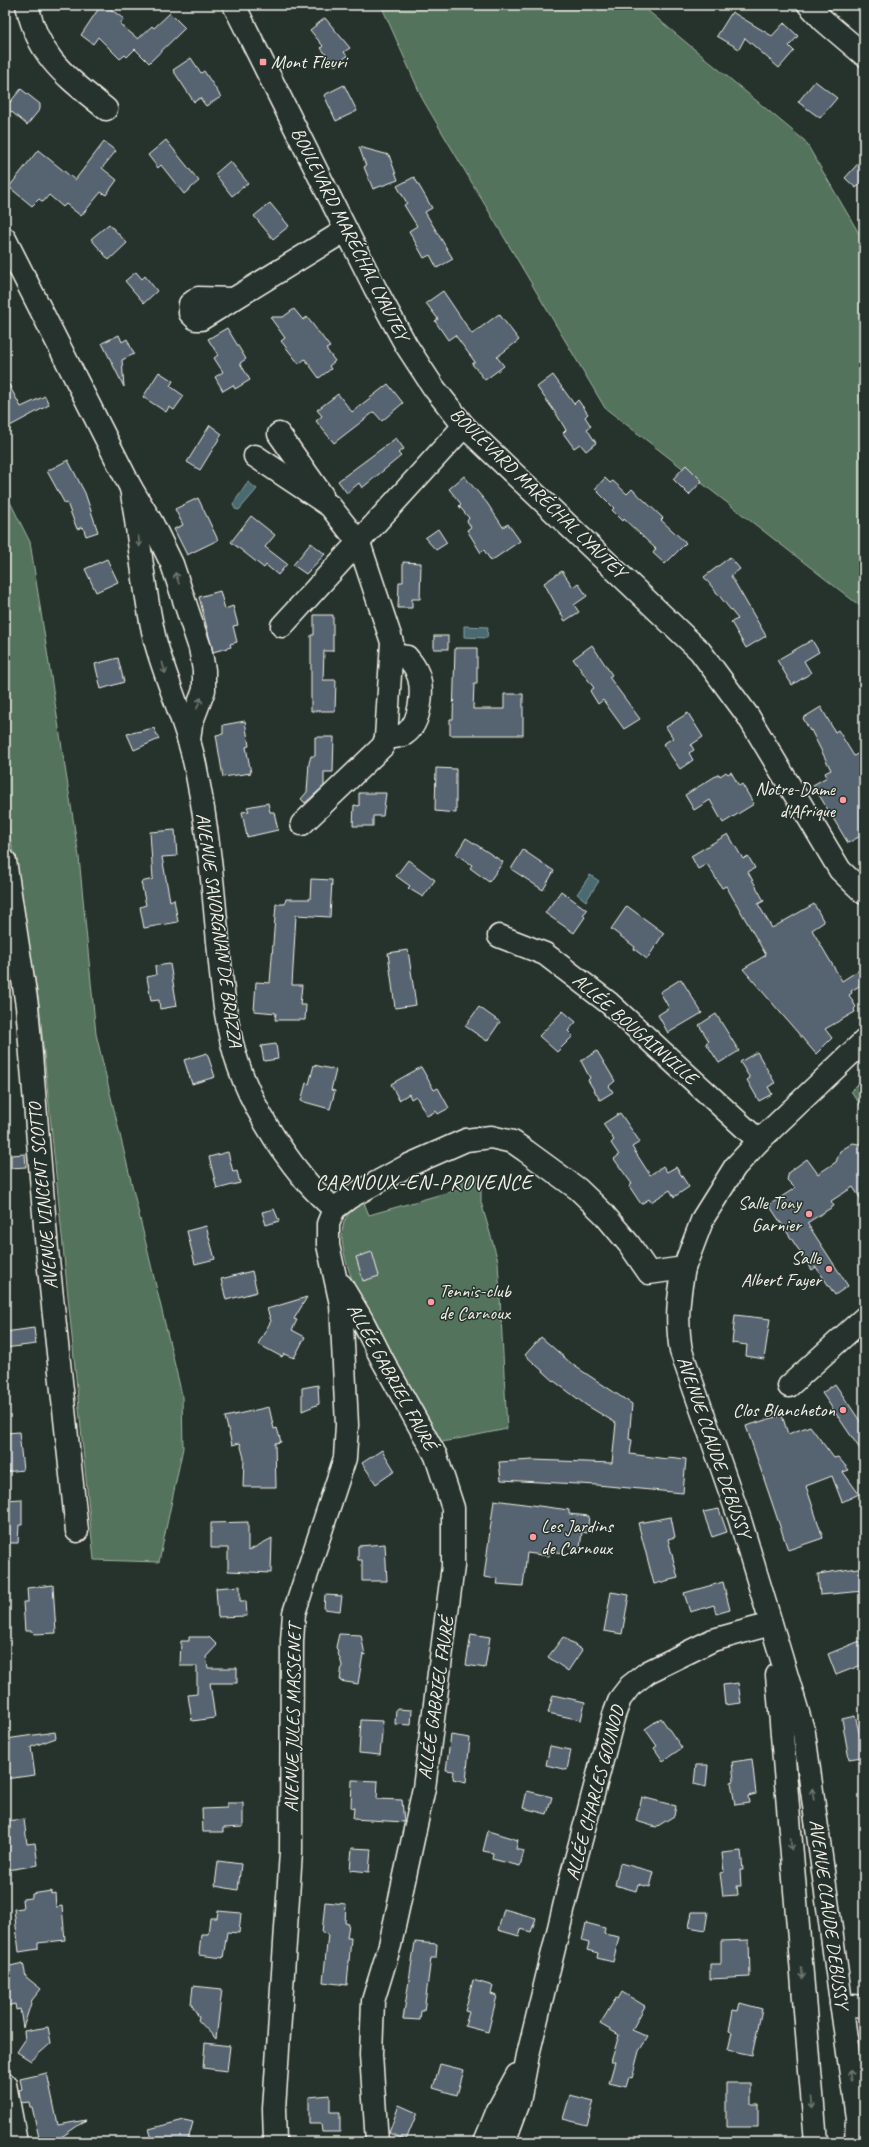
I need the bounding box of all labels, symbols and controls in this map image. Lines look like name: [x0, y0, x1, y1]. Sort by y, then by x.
place label: Mont Fleuri: [271, 50, 349, 74]
marker: Mont Fleuri: [258, 57, 268, 67]
street label: BOULEVARD MARÉCHAL LYAUTEY: [286, 123, 416, 348]
street label: BOULEVARD MARÉCHAL LYAUTEY: [445, 402, 634, 586]
one-way arrow: [135, 534, 143, 547]
one-way arrow: [173, 572, 181, 584]
one-way arrow: [160, 661, 168, 674]
one-way arrow: [195, 698, 203, 710]
place label: Notre-Dame d'Afrique: [755, 777, 837, 823]
marker: Notre-Dame d'Afrique: [838, 795, 848, 805]
street label: AVENUE SAVORGNAN DE BRAZZA: [191, 811, 248, 1050]
street label: ALLÉE BOUGAINVILLE: [568, 968, 705, 1092]
street label: AVENUE VINCENT SCOTTO: [23, 1100, 63, 1290]
district label: CARNOUX-EN-PROVENCE: [315, 1169, 534, 1195]
place label: Salle Tony Garnier: [738, 1191, 803, 1237]
marker: Salle Tony Garnier: [804, 1209, 814, 1219]
place label: Salle Albert Fayer: [741, 1246, 823, 1292]
marker: Salle Albert Fayer: [824, 1264, 834, 1274]
place label: Tennis-club de Carnoux: [439, 1279, 512, 1325]
marker: Tennis-club de Carnoux: [426, 1297, 436, 1307]
street label: ALLÉE GABRIEL FAURÉ: [342, 1299, 444, 1457]
street label: AVENUE CLAUDE DEBUSSY: [672, 1353, 757, 1544]
place label: Clos Blancheton: [733, 1398, 835, 1422]
marker: Clos Blancheton: [838, 1405, 848, 1415]
place label: Les Jardins de Carnoux: [541, 1514, 614, 1560]
marker: Les Jardins de Carnoux: [528, 1532, 538, 1542]
street label: ALLÉE GABRIEL FAURÉ: [413, 1612, 460, 1781]
street label: AVENUE JULES MASSENET: [279, 1619, 307, 1812]
street label: ALLÉE CHARLES GOUNOD: [560, 1701, 630, 1883]
one-way arrow: [809, 1788, 817, 1801]
street label: AVENUE CLAUDE DEBUSSY: [804, 1818, 855, 2013]
one-way arrow: [788, 1837, 795, 1850]
one-way arrow: [798, 1966, 805, 1979]
one-way arrow: [847, 2069, 855, 2082]
one-way arrow: [809, 2096, 816, 2109]

